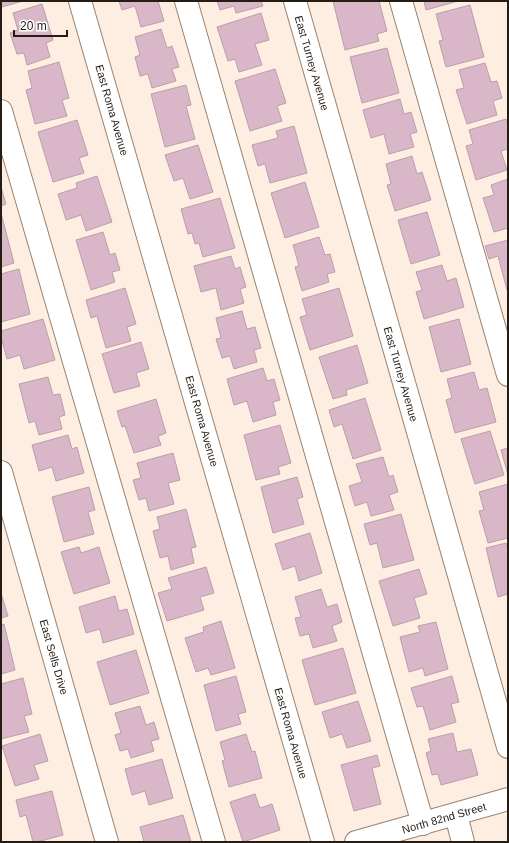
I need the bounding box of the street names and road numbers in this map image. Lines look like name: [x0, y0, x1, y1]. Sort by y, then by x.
street label: East Turney Avenue: [293, 14, 331, 112]
street label: East Roma Avenue: [93, 63, 131, 157]
street label: East Turney Avenue: [382, 325, 420, 423]
street label: East Roma Avenue: [183, 374, 221, 468]
street label: East Sells Drive: [38, 618, 70, 696]
street label: East Roma Avenue: [272, 686, 310, 780]
street label: North 82nd Street: [401, 800, 487, 836]

